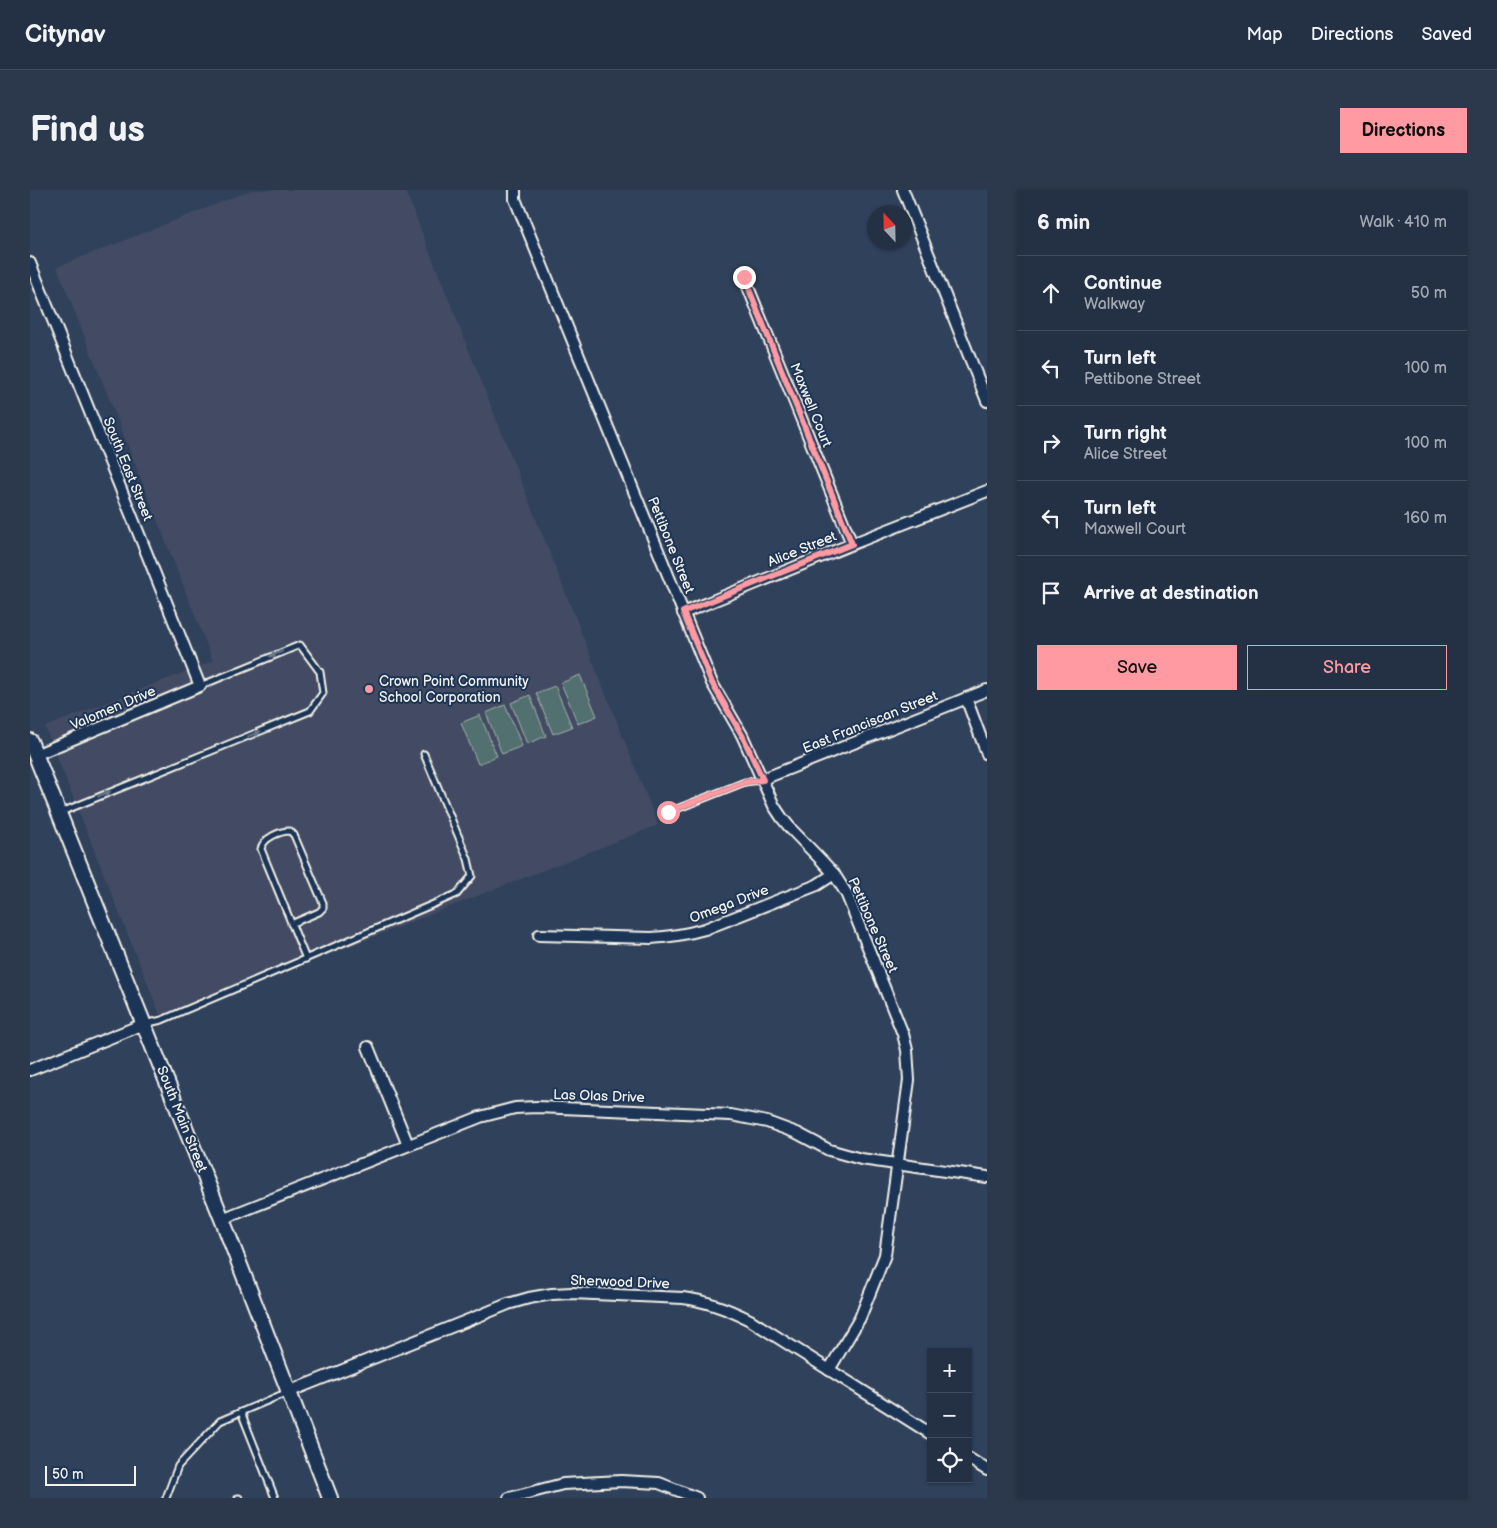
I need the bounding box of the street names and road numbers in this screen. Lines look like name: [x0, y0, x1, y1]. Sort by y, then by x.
street label: Maxwell Court: [786, 360, 836, 450]
street label: South East Street: [99, 415, 157, 524]
street label: Pettibone Street: [644, 494, 698, 596]
street label: Alice Street: [765, 527, 840, 570]
street label: Valomen Drive: [68, 682, 158, 734]
street label: East Franciscan Street: [800, 687, 941, 757]
street label: Pettibone Street: [844, 875, 902, 976]
street label: Omega Drive: [687, 881, 771, 927]
street label: South Main Street: [153, 1063, 211, 1175]
street label: Las Olas Drive: [553, 1086, 645, 1106]
street label: Sherwood Drive: [570, 1272, 670, 1292]

